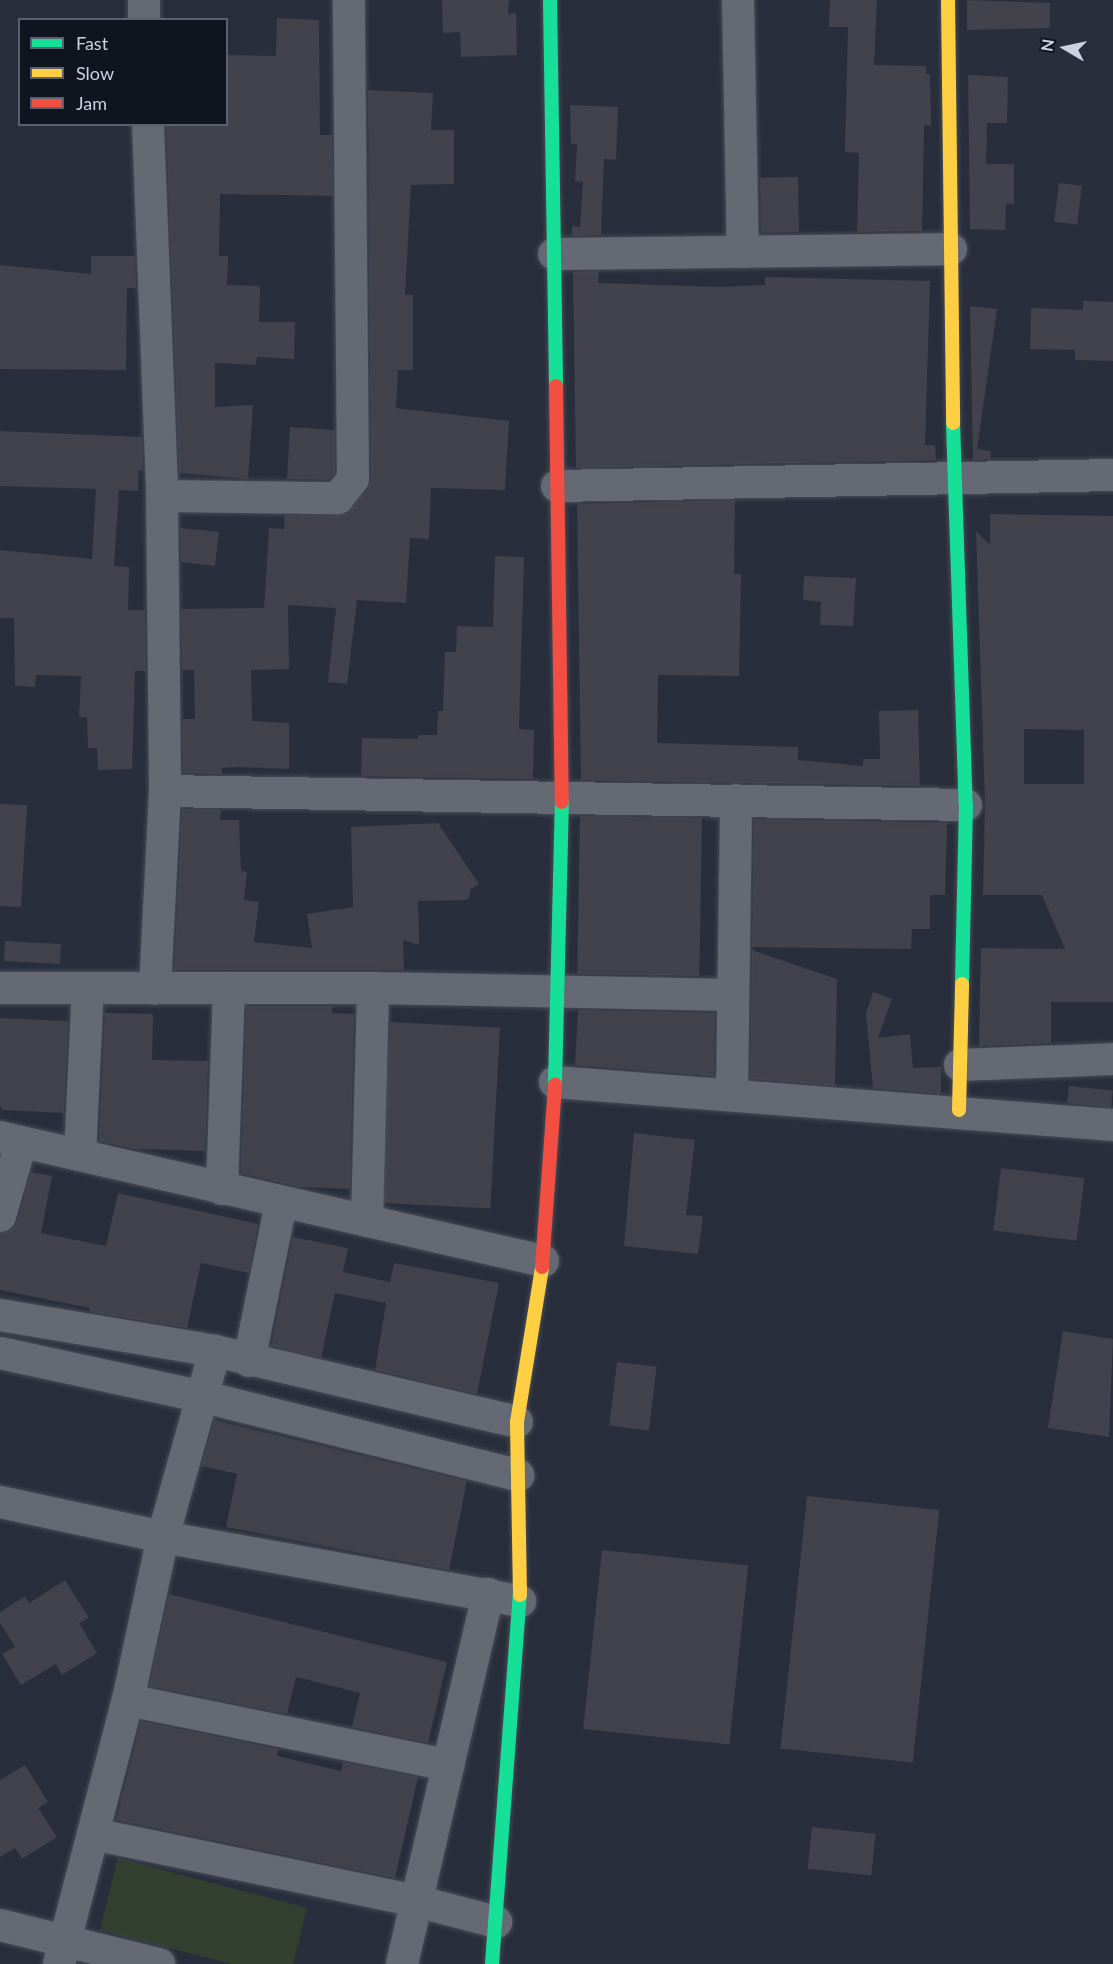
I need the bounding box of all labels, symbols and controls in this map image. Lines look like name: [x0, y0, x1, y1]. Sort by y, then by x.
legend: [18, 18, 228, 126]
north arrow: [1035, 18, 1095, 78]
text: Fast: [76, 32, 108, 54]
text: N: [1036, 38, 1057, 53]
text: Slow: [76, 62, 114, 84]
text: Jam: [76, 92, 107, 114]

